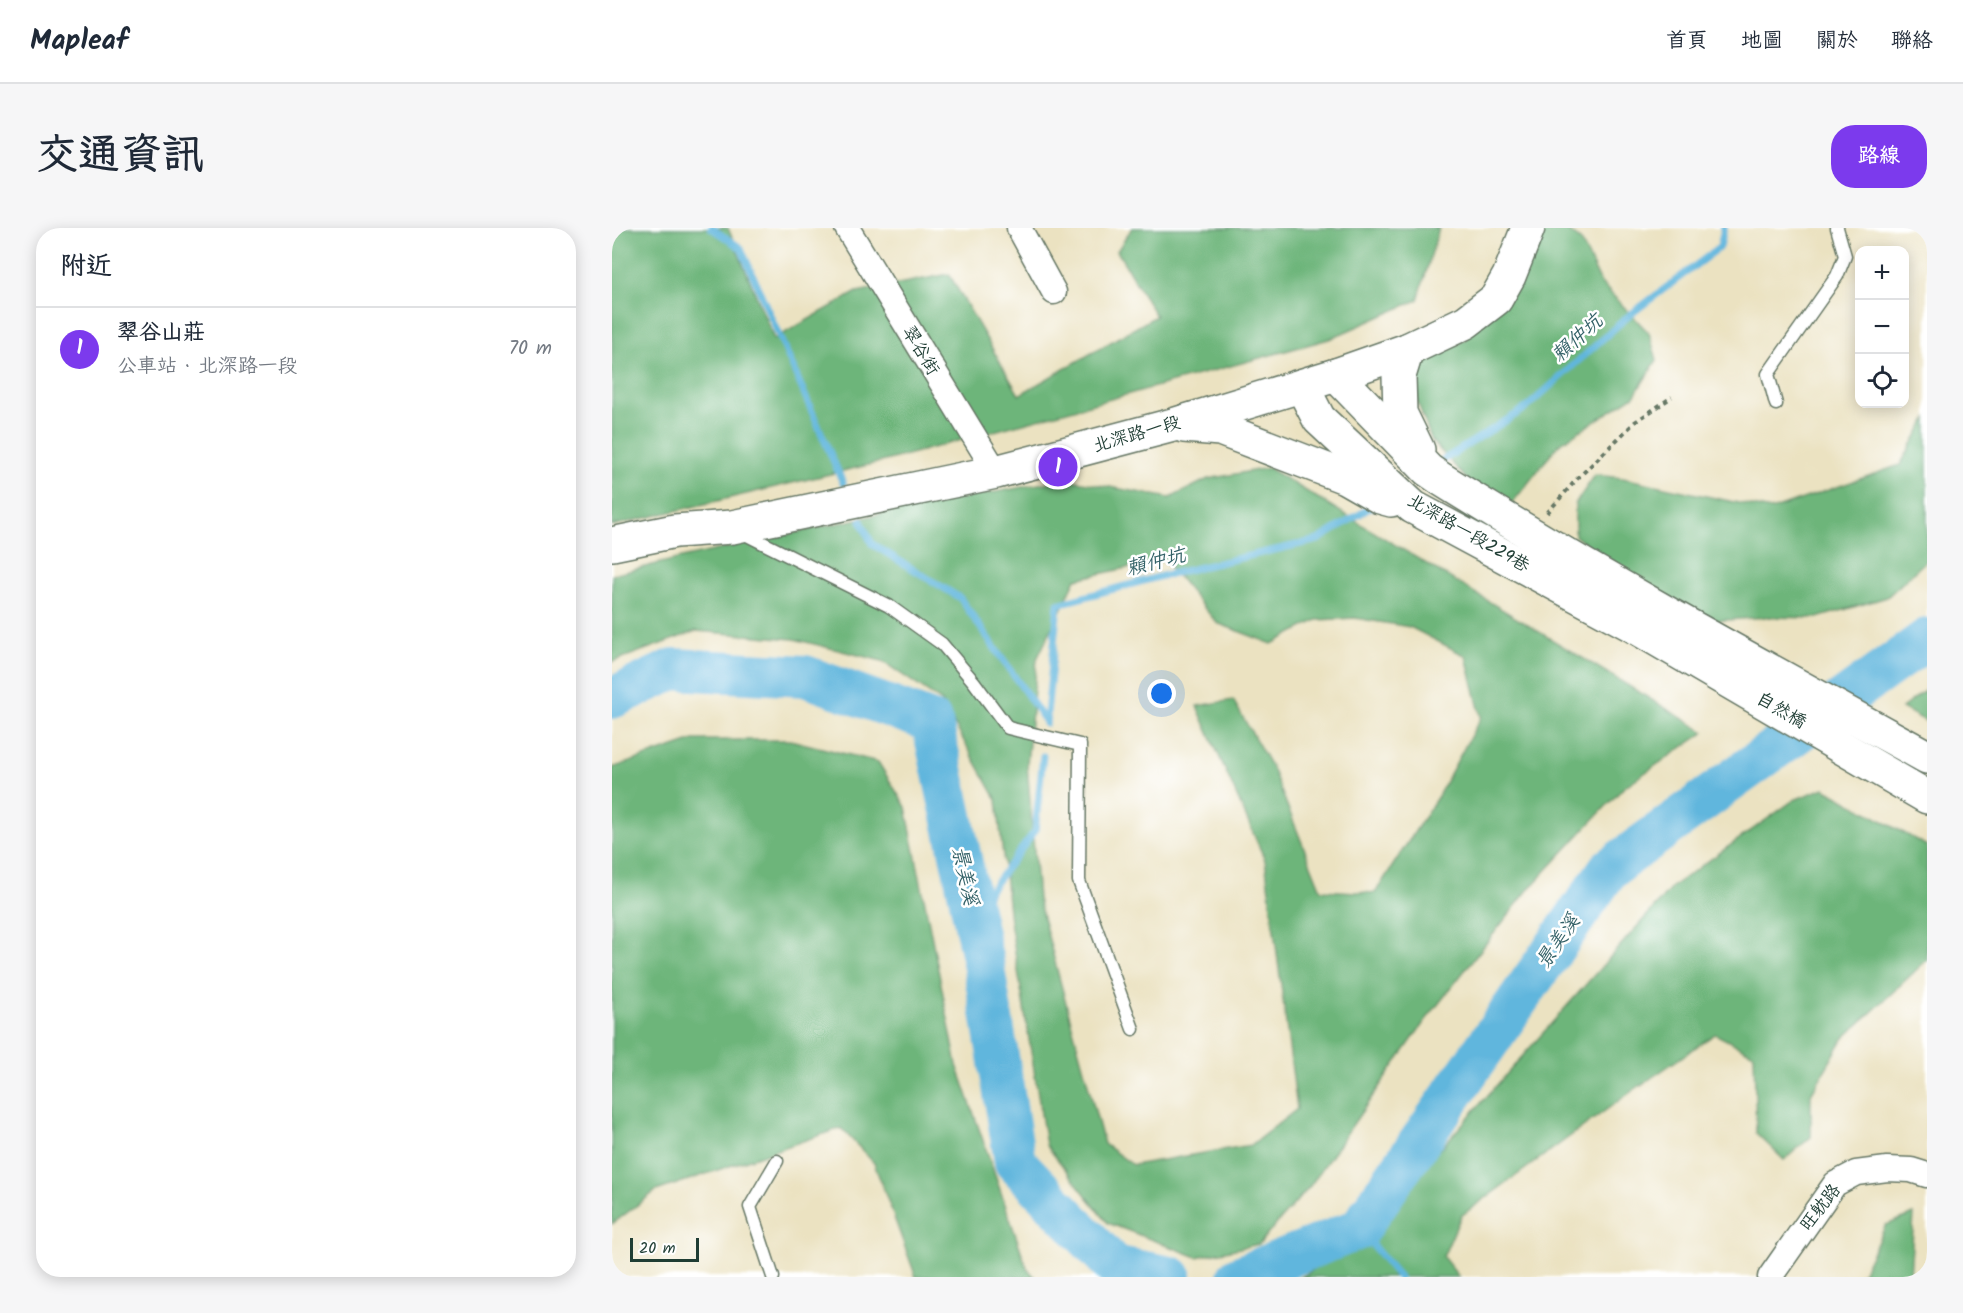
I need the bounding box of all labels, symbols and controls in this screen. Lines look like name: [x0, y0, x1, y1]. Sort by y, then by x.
text: Mapleaf: [30, 19, 128, 64]
text: 首頁: [1666, 25, 1708, 58]
text: 地圖: [1741, 25, 1783, 58]
text: 關於: [1816, 25, 1858, 58]
text: 聯絡: [1891, 25, 1933, 58]
text: 交通資訊: [36, 123, 204, 190]
button: 路線: [1831, 125, 1927, 188]
text: 附近: [60, 246, 112, 288]
map controls: [1855, 246, 1909, 408]
button: +: [1855, 246, 1909, 300]
button: −: [1855, 300, 1909, 354]
water label: 賴仲坑: [1545, 306, 1612, 371]
text: 翠谷山莊: [117, 316, 205, 351]
street label: 翠谷街: [894, 320, 946, 382]
text: 1: [76, 333, 83, 365]
text: 70 m: [509, 333, 552, 365]
text: 公車站 · 北深路一段: [117, 351, 298, 383]
button: locate: [1855, 354, 1909, 408]
street label: 北深路一段: [1090, 409, 1184, 461]
pin: 1: [1038, 444, 1078, 490]
street label: 北深路一段229巷: [1401, 487, 1535, 581]
water label: 賴仲坑: [1123, 540, 1191, 586]
your location: [1147, 679, 1176, 708]
street label: 自然橋: [1750, 685, 1812, 737]
water label: 景美溪: [942, 843, 986, 910]
water label: 景美溪: [1529, 907, 1590, 976]
street label: 旺躭路: [1793, 1178, 1849, 1238]
scale bar: [630, 1235, 699, 1262]
text: 20 m: [639, 1236, 675, 1261]

